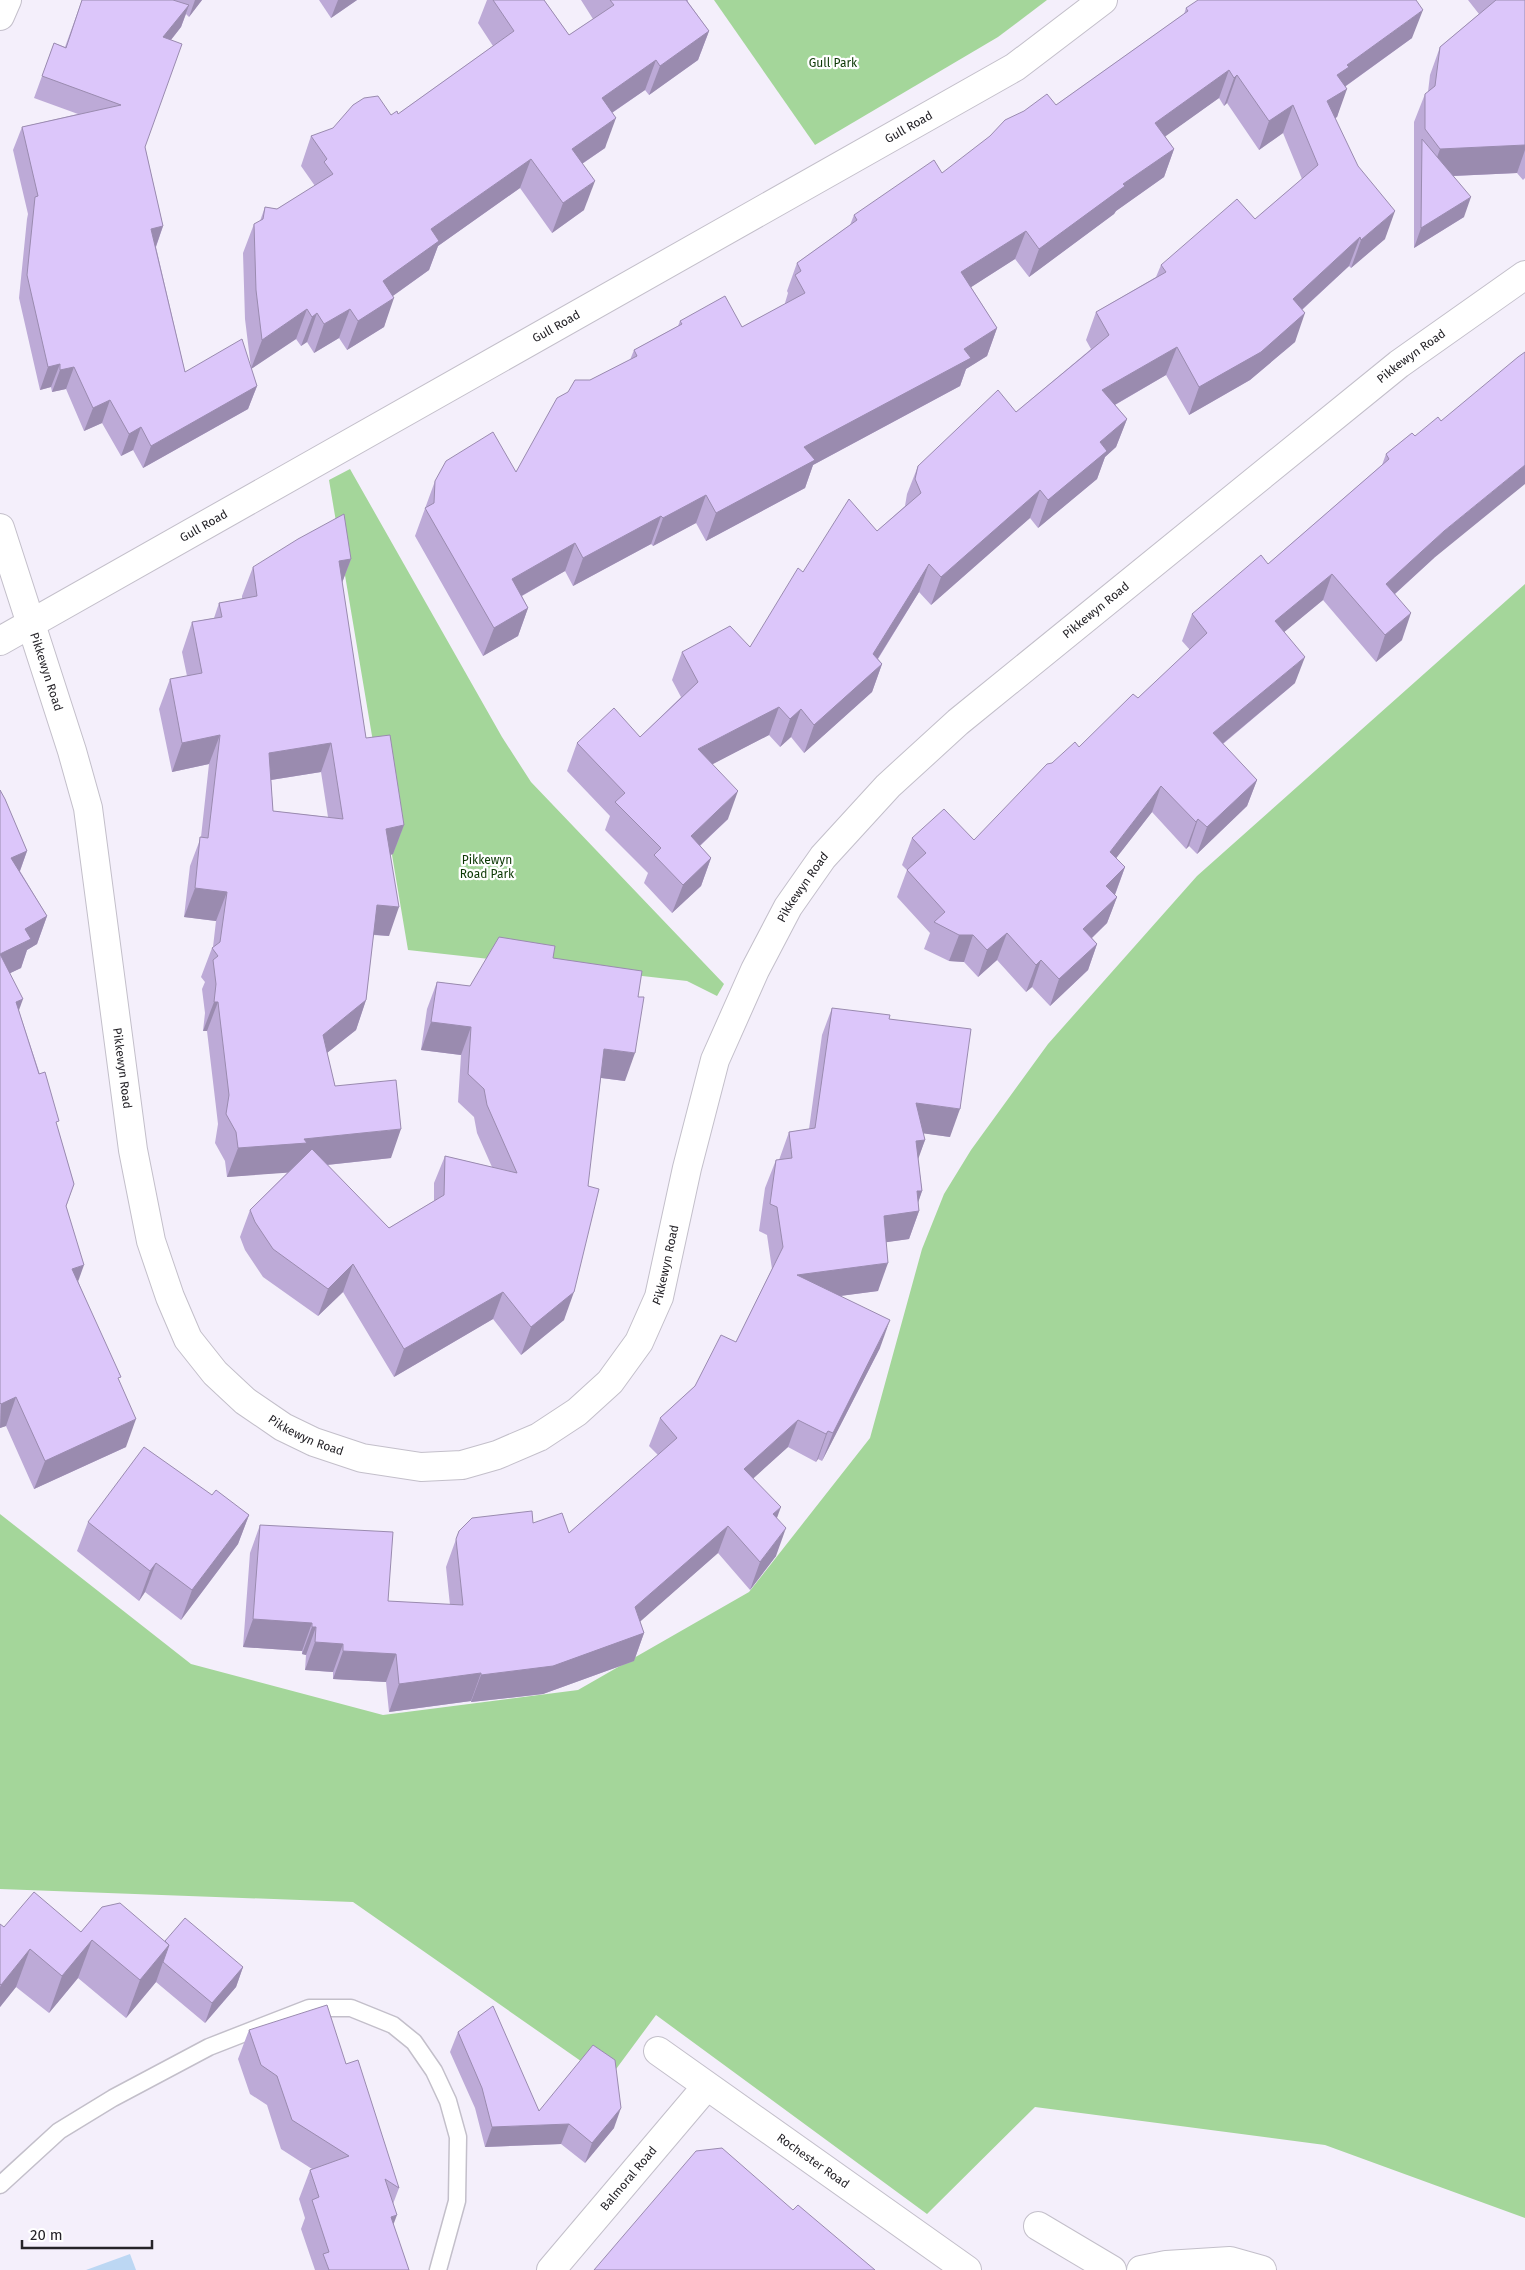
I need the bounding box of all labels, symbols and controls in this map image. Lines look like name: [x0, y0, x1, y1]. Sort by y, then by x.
park label: Gull Park: [809, 56, 858, 70]
street label: Gull Road: [882, 108, 935, 146]
street label: Gull Road: [530, 307, 583, 345]
street label: Pikkewyn Road: [1374, 326, 1448, 386]
street label: Gull Road: [177, 507, 230, 545]
street label: Pikkewyn Road: [1060, 579, 1132, 641]
street label: Pikkewyn Road: [27, 631, 66, 713]
street label: Pikkewyn Road: [774, 849, 831, 925]
park label: Pikkewyn Road Park: [460, 853, 515, 881]
street label: Pikkewyn Road: [110, 1027, 135, 1110]
street label: Pikkewyn Road: [649, 1224, 681, 1307]
street label: Pikkewyn Road: [266, 1412, 345, 1458]
street label: Rochester Road: [774, 2130, 852, 2191]
street label: Balmoral Road: [597, 2144, 660, 2213]
scale bar: [22, 2218, 152, 2250]
text: 20 m: [30, 2226, 63, 2244]

